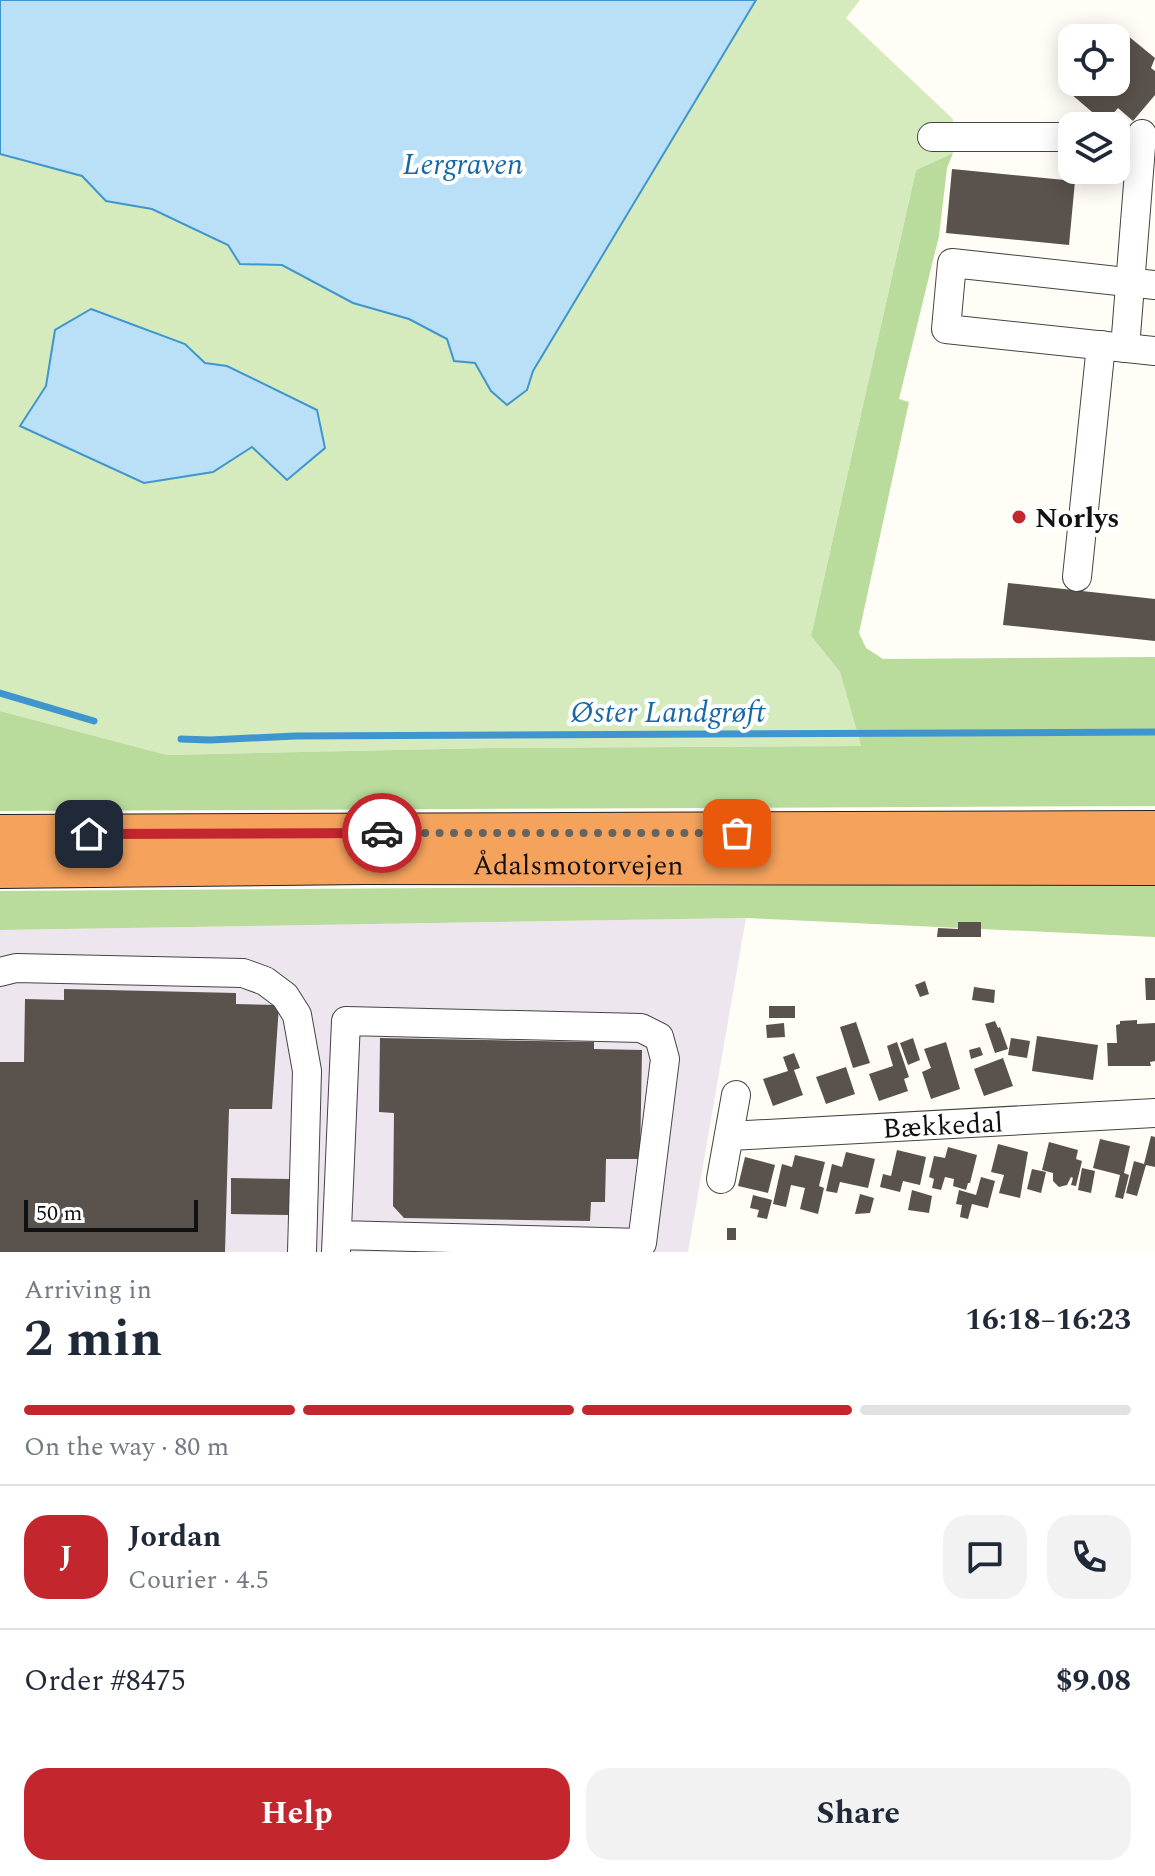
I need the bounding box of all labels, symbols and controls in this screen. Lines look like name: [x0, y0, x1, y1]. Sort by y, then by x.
map controls: [1058, 24, 1130, 184]
button: locate: [1058, 24, 1130, 96]
button: layers: [1058, 112, 1130, 184]
water label: Lergraven: [403, 142, 523, 188]
place label: Norlys: [1035, 497, 1120, 540]
marker: Norlys: [1010, 508, 1028, 526]
water label: Øster Landgrøft: [571, 690, 766, 736]
courier: [342, 793, 422, 873]
pin: [703, 799, 771, 867]
pin: [55, 800, 123, 868]
icon: car: [360, 811, 404, 855]
icon: bag: [715, 811, 759, 855]
icon: home: [67, 812, 111, 856]
street label: Ådalsmotorvejen: [472, 844, 684, 887]
street label: Bækkedal: [881, 1101, 1004, 1151]
scale bar: [24, 1196, 198, 1232]
text: 50 m: [36, 1197, 82, 1230]
text: Arriving in: [24, 1270, 152, 1310]
text: 16:18–16:23: [965, 1297, 1131, 1343]
text: 2 min: [24, 1300, 162, 1379]
text: On the way · 80 m: [24, 1427, 229, 1467]
text: Jordan: [128, 1514, 221, 1560]
button: chat: [943, 1515, 1027, 1599]
button: phone: [1047, 1515, 1131, 1599]
text: J: [60, 1534, 72, 1580]
text: Courier · 4.5: [128, 1560, 269, 1600]
text: Order #8475: [24, 1658, 186, 1704]
text: $9.08: [1056, 1658, 1131, 1704]
button: Help: [24, 1768, 570, 1860]
button: Share: [586, 1768, 1131, 1860]

